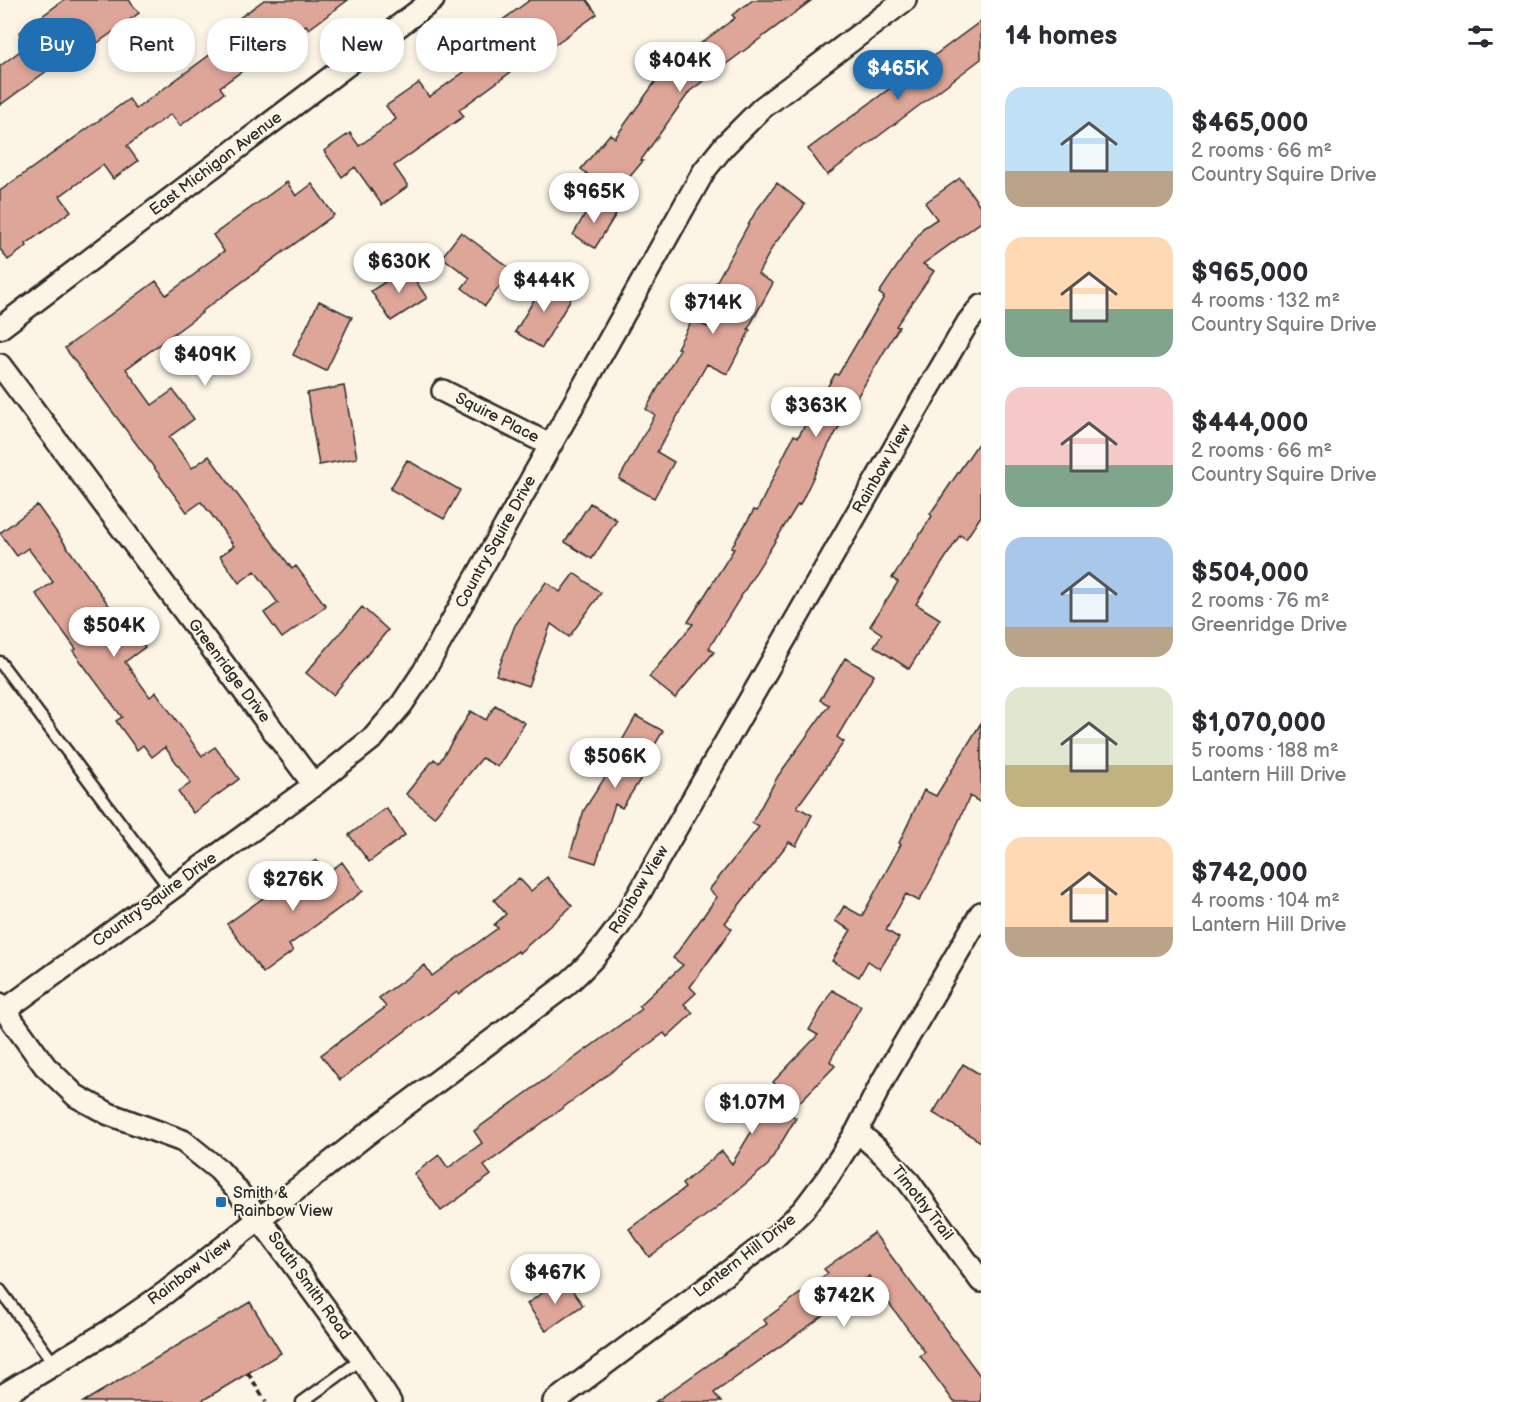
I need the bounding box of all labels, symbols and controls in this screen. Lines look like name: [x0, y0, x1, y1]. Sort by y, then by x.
chip: Buy: [18, 18, 96, 72]
chip: Rent: [108, 18, 195, 72]
chip: Filters: [207, 18, 308, 72]
chip: New: [320, 18, 404, 72]
chip: Apartment: [416, 18, 557, 72]
icon: filters: [1464, 20, 1497, 53]
text: 14 homes: [1005, 21, 1117, 52]
pin: $404K: [638, 42, 722, 93]
text: $404K: [649, 49, 711, 73]
pin: $465K: [856, 50, 940, 101]
text: $465K: [867, 57, 929, 81]
street label: East Michigan Avenue: [146, 108, 286, 220]
text: $465,000: [1191, 108, 1309, 139]
icon: home: [1053, 111, 1125, 183]
text: 2 rooms · 66 m²: [1191, 139, 1332, 163]
text: Country Squire Drive: [1191, 163, 1377, 187]
pin: $965K: [552, 173, 636, 224]
text: $965K: [563, 180, 625, 204]
pin: $630K: [357, 243, 441, 294]
text: $630K: [367, 250, 431, 274]
text: $965,000: [1191, 258, 1309, 289]
icon: home: [1053, 261, 1125, 333]
pin: $444K: [502, 262, 586, 313]
text: $444K: [513, 269, 575, 293]
pin: $714K: [671, 284, 755, 335]
text: 4 rooms · 132 m²: [1191, 289, 1340, 313]
text: $714K: [684, 291, 742, 315]
text: Country Squire Drive: [1191, 313, 1377, 337]
pin: $409K: [163, 336, 247, 387]
text: $409K: [174, 343, 236, 367]
pin: $363K: [774, 387, 858, 438]
street label: Squire Place: [452, 389, 543, 447]
text: $363K: [785, 394, 847, 418]
text: $444,000: [1191, 408, 1308, 439]
icon: home: [1053, 411, 1125, 483]
street label: Rainbow View: [849, 421, 915, 517]
text: 2 rooms · 66 m²: [1191, 439, 1332, 463]
text: Country Squire Drive: [1191, 463, 1377, 487]
street label: Country Squire Drive: [452, 472, 541, 612]
text: $504,000: [1191, 558, 1309, 589]
icon: home: [1053, 561, 1125, 633]
text: 2 rooms · 76 m²: [1191, 589, 1329, 613]
pin: $504K: [72, 607, 156, 658]
text: Greenridge Drive: [1191, 613, 1347, 637]
text: $504K: [83, 614, 145, 638]
street label: Greenridge Drive: [184, 615, 274, 727]
text: $1,070,000: [1191, 708, 1326, 739]
icon: home: [1053, 711, 1125, 783]
pin: $506K: [573, 738, 657, 789]
text: 5 rooms · 188 m²: [1191, 739, 1339, 763]
text: $506K: [584, 745, 646, 769]
text: Lantern Hill Drive: [1191, 763, 1346, 787]
street label: Rainbow View: [605, 842, 673, 938]
street label: Country Squire Drive: [89, 848, 221, 951]
text: $742,000: [1191, 858, 1308, 889]
pin: $276K: [251, 861, 335, 912]
icon: home: [1053, 861, 1125, 933]
text: $276K: [262, 868, 324, 892]
text: 4 rooms · 104 m²: [1191, 889, 1340, 913]
text: Lantern Hill Drive: [1191, 913, 1346, 937]
pin: $1.07M: [703, 1084, 801, 1135]
text: $1.07M: [719, 1091, 785, 1115]
street label: Timothy Trail: [887, 1162, 957, 1244]
place label: Smith & Rainbow View: [233, 1184, 333, 1221]
marker: Smith & Rainbow View: [214, 1195, 228, 1209]
street label: Lantern Hill Drive: [690, 1210, 800, 1302]
street label: South Smith Road: [263, 1228, 355, 1344]
street label: Rainbow View: [144, 1234, 236, 1310]
pin: $467K: [513, 1254, 597, 1305]
text: $467K: [524, 1261, 586, 1285]
pin: $742K: [802, 1277, 886, 1328]
text: $742K: [813, 1284, 875, 1308]

